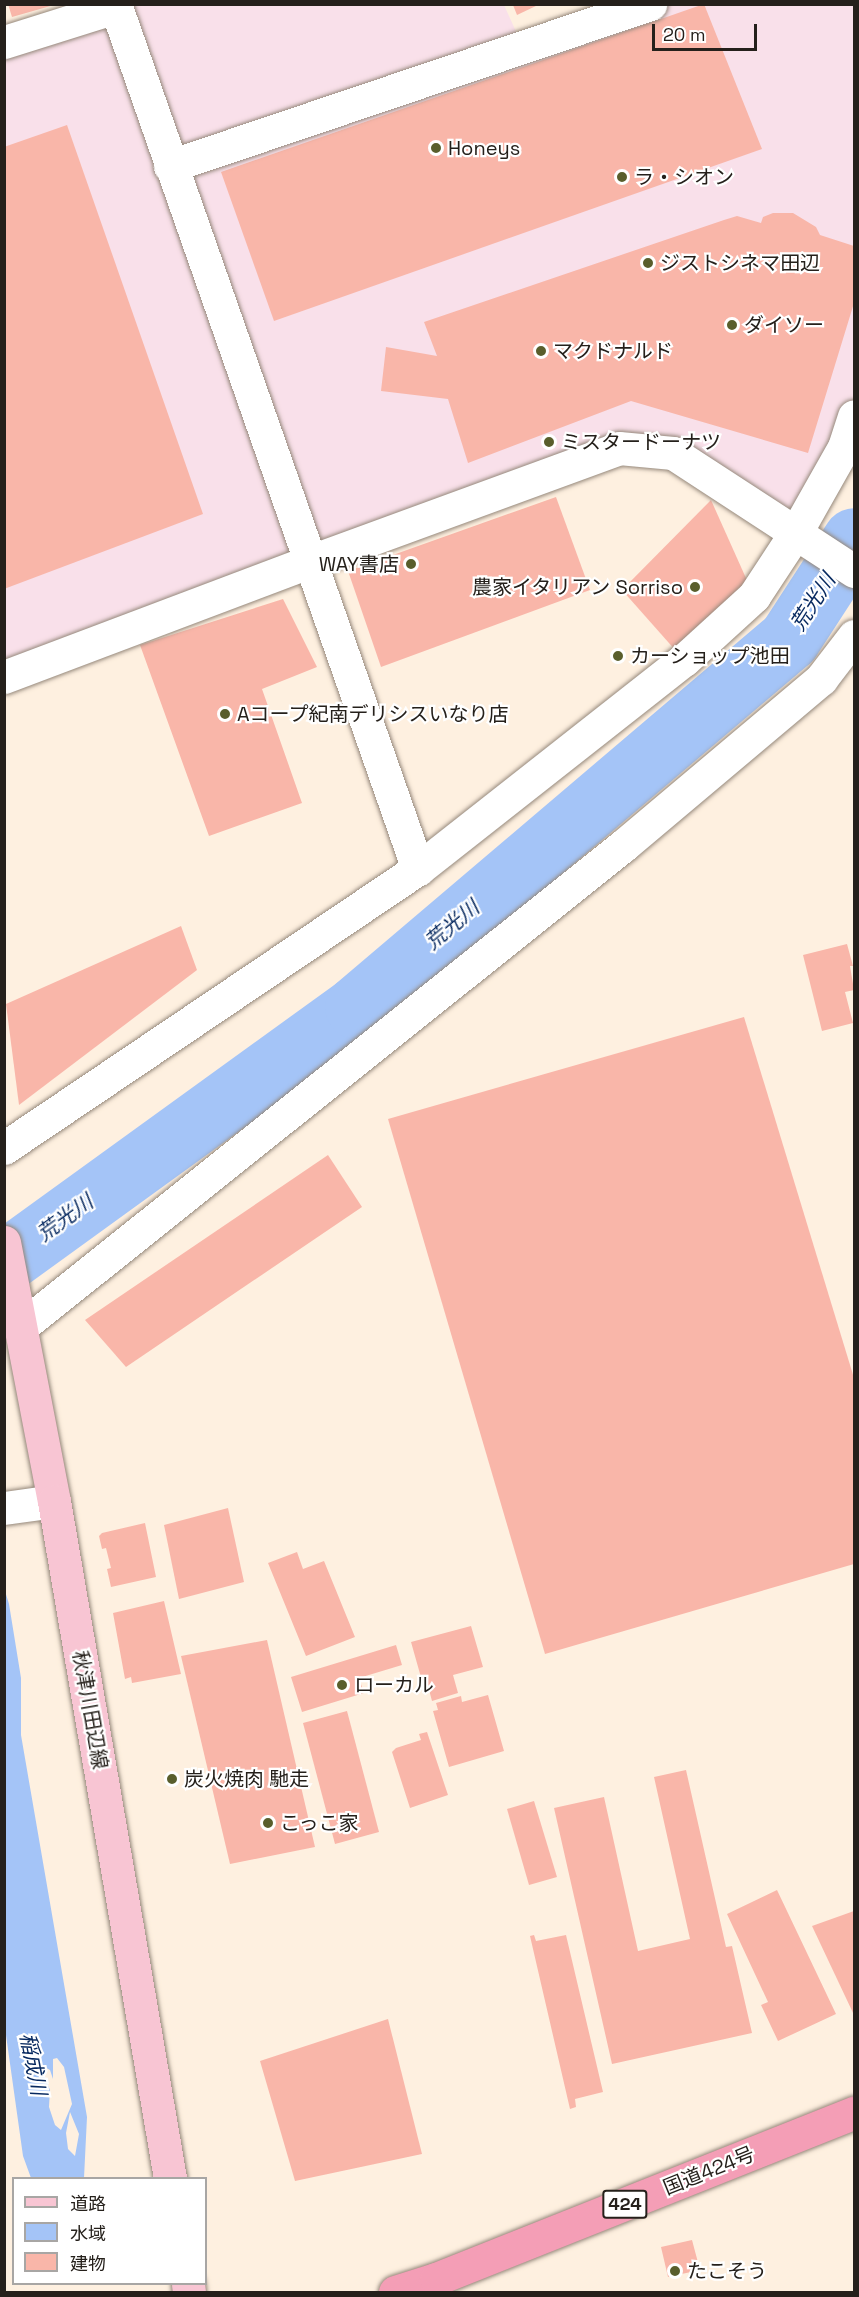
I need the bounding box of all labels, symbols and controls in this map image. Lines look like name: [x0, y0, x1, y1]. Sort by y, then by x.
scale bar: [655, 12, 760, 50]
text: 20 m: [663, 23, 706, 46]
place label: Honeys: [448, 136, 520, 160]
marker: Honeys: [429, 141, 443, 155]
place label: ラ・シオン: [634, 165, 734, 189]
marker: ラ・シオン: [615, 170, 629, 184]
place label: ジストシネマ田辺: [660, 251, 820, 275]
marker: ジストシネマ田辺: [641, 256, 655, 270]
place label: ダイソー: [744, 313, 824, 337]
marker: ダイソー: [725, 318, 739, 332]
place label: マクドナルド: [553, 339, 673, 363]
marker: マクドナルド: [534, 344, 548, 358]
place label: ミスタードーナツ: [561, 430, 721, 454]
marker: ミスタードーナツ: [542, 435, 556, 449]
place label: WAY書店: [319, 552, 399, 576]
marker: WAY書店: [404, 557, 418, 571]
water label: 荒光川: [785, 569, 841, 635]
place label: 農家イタリアン Sorriso: [470, 575, 683, 599]
marker: 農家イタリアン Sorriso: [688, 580, 702, 594]
place label: カーショップ池田: [630, 644, 790, 668]
marker: カーショップ池田: [611, 649, 625, 663]
place label: Aコープ紀南デリシスいなり店: [237, 702, 510, 726]
marker: Aコープ紀南デリシスいなり店: [218, 707, 232, 721]
water label: 荒光川: [420, 895, 484, 955]
water label: 荒光川: [32, 1189, 98, 1247]
street label: 秋津川田辺線: [68, 1649, 112, 1771]
place label: ローカル: [354, 1673, 434, 1697]
marker: ローカル: [335, 1678, 349, 1692]
place label: 炭火焼肉 馳走: [184, 1767, 309, 1791]
marker: 炭火焼肉 馳走: [165, 1772, 179, 1786]
place label: こっこ家: [280, 1811, 360, 1835]
marker: こっこ家: [261, 1816, 275, 1830]
water label: 稲成川: [15, 2031, 51, 2097]
street label: 国道424号: [660, 2142, 758, 2200]
legend: [12, 2177, 207, 2285]
road number: 424: [601, 2189, 649, 2219]
text: 道路: [70, 2192, 106, 2215]
text: 水域: [70, 2222, 106, 2245]
text: 建物: [70, 2252, 106, 2275]
place label: たこそう: [687, 2259, 767, 2283]
marker: たこそう: [668, 2264, 682, 2278]

